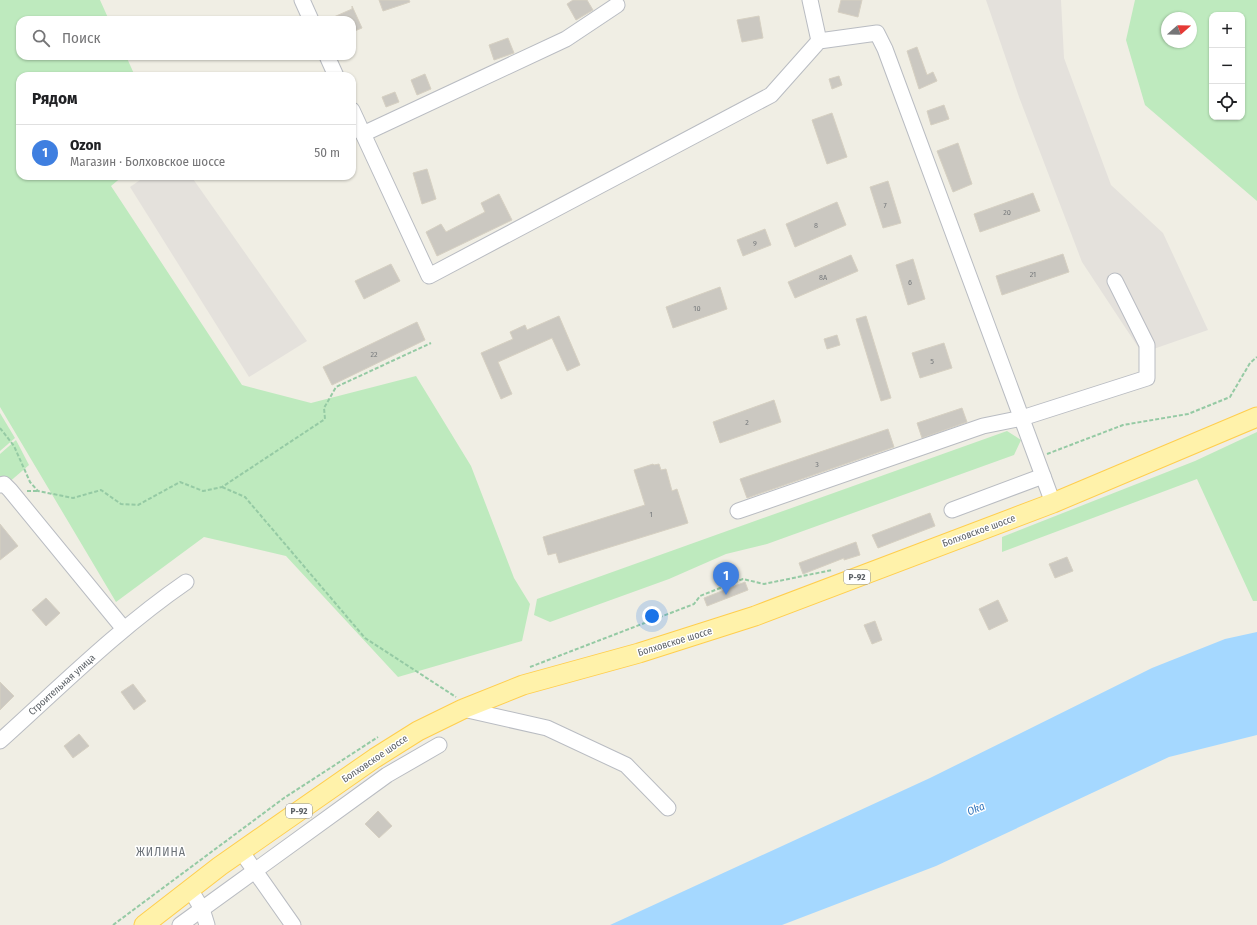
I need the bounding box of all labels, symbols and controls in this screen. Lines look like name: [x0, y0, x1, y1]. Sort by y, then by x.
north arrow: [1161, 12, 1197, 48]
map controls: [1209, 12, 1245, 120]
button: +: [1209, 12, 1245, 48]
search box: [16, 16, 356, 60]
icon: search: [30, 27, 52, 49]
text: Поиск: [62, 29, 100, 47]
button: −: [1209, 48, 1245, 84]
button: locate: [1209, 84, 1245, 120]
text: Рядом: [32, 88, 77, 109]
text: Ozon: [70, 136, 101, 154]
text: 1: [42, 145, 48, 160]
text: 50 m: [314, 145, 340, 160]
text: Магазин · Болховское шоссе: [70, 154, 225, 169]
house number: 7: [883, 201, 887, 210]
house number: 20: [1003, 208, 1011, 217]
house number: 8: [814, 221, 818, 230]
house number: 9: [753, 239, 757, 248]
house number: 21: [1030, 270, 1036, 279]
house number: 8А: [819, 273, 828, 282]
house number: 6: [908, 278, 912, 287]
house number: 10: [693, 304, 701, 313]
house number: 22: [370, 350, 378, 359]
house number: 5: [930, 357, 934, 366]
house number: 2: [745, 418, 749, 427]
house number: 3: [815, 460, 819, 469]
house number: 1: [649, 510, 653, 519]
street label: Болховское шоссе: [941, 512, 1017, 550]
pin: 1: [713, 562, 739, 595]
road number: Р-92: [844, 570, 870, 584]
your location: [642, 606, 662, 626]
street label: Болховское шоссе: [636, 625, 714, 659]
street label: Строительная улица: [26, 652, 98, 718]
street label: Болховское шоссе: [340, 732, 410, 786]
water label: Oka: [965, 799, 987, 818]
road number: Р-92: [286, 804, 312, 818]
district label: ЖИЛИНА: [136, 845, 186, 859]

